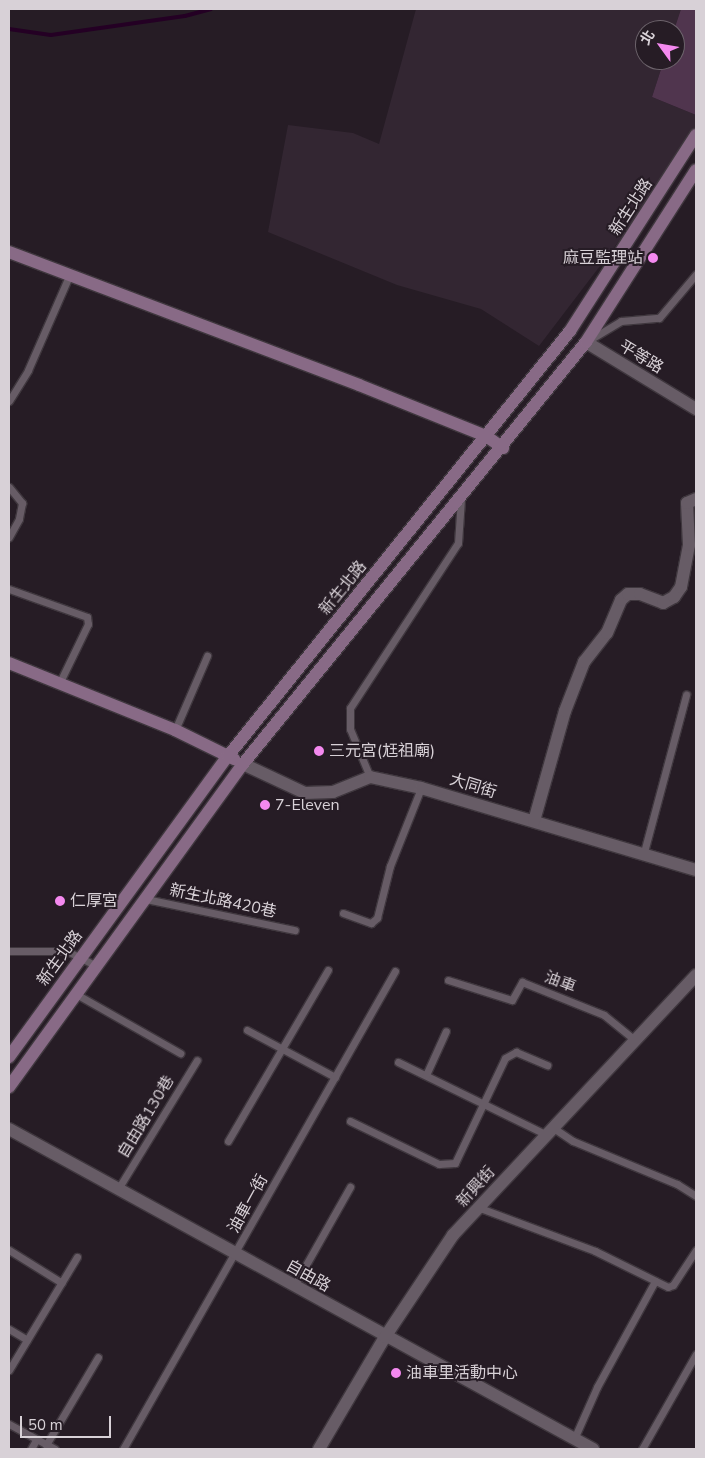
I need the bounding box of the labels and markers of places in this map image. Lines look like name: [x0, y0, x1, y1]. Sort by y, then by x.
place label: 麻豆監理站: [563, 248, 643, 268]
marker: 麻豆監理站: [647, 252, 659, 264]
place label: 三元宮(尪祖廟): [329, 741, 435, 761]
marker: 三元宮(尪祖廟): [313, 745, 325, 757]
place label: 7-Eleven: [275, 795, 339, 815]
marker: 7-Eleven: [259, 799, 271, 811]
place label: 仁厚宮: [70, 891, 118, 911]
marker: 仁厚宮: [54, 895, 66, 907]
place label: 油車里活動中心: [406, 1363, 518, 1383]
marker: 油車里活動中心: [390, 1367, 402, 1379]

